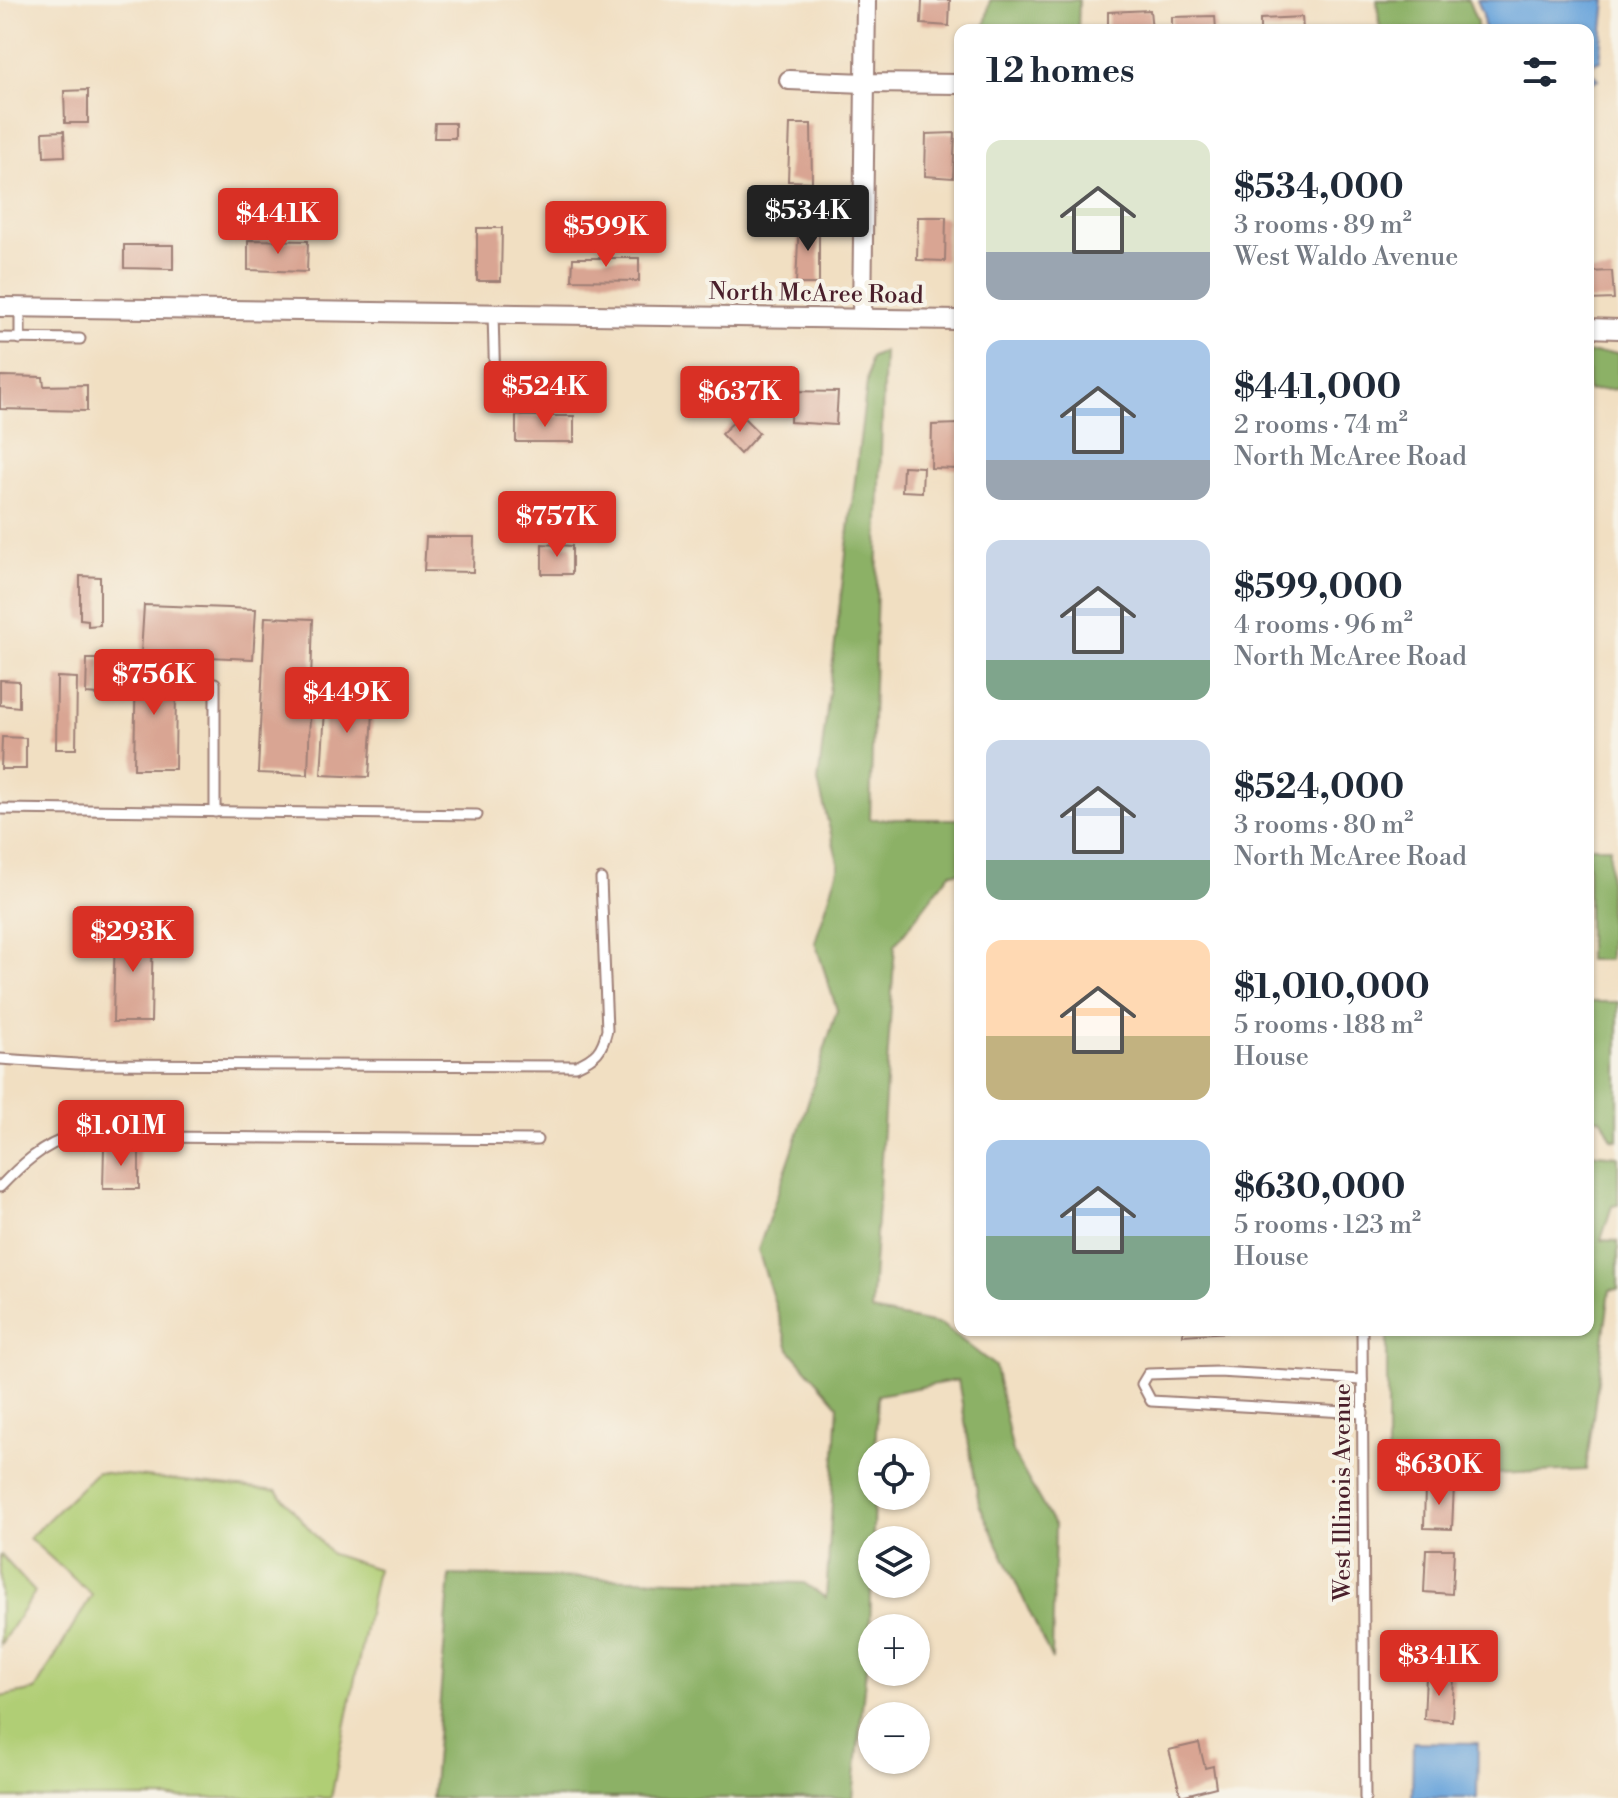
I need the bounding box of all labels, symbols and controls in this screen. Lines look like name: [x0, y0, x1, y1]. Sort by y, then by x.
icon: filters: [1518, 50, 1562, 94]
text: 12 homes: [986, 51, 1135, 93]
text: $534,000: [1234, 167, 1404, 209]
icon: home: [1050, 172, 1146, 268]
pin: $534K: [752, 185, 864, 253]
pin: $441K: [222, 188, 334, 256]
text: $534K: [765, 195, 851, 227]
text: $441K: [236, 198, 320, 230]
pin: $599K: [550, 201, 662, 269]
text: 3 rooms · 89 m²: [1234, 209, 1412, 241]
text: $599K: [563, 211, 649, 243]
text: West Waldo Avenue: [1234, 241, 1458, 273]
street label: North McAree Road: [708, 277, 924, 311]
pin: $524K: [489, 361, 601, 429]
pin: $637K: [684, 366, 796, 434]
text: $441,000: [1234, 367, 1401, 409]
text: $524K: [502, 371, 588, 403]
icon: home: [1050, 372, 1146, 468]
text: $637K: [698, 376, 782, 408]
text: 2 rooms · 74 m²: [1234, 409, 1408, 441]
text: North McAree Road: [1234, 441, 1467, 473]
pin: $757K: [501, 491, 613, 559]
text: $757K: [516, 501, 598, 533]
text: $599,000: [1234, 567, 1403, 609]
icon: home: [1050, 572, 1146, 668]
text: 4 rooms · 96 m²: [1234, 609, 1413, 641]
text: North McAree Road: [1234, 641, 1467, 673]
pin: $756K: [98, 649, 210, 717]
text: $756K: [112, 659, 196, 691]
pin: $449K: [291, 667, 403, 735]
text: $449K: [303, 677, 391, 709]
text: $524,000: [1234, 767, 1404, 809]
icon: home: [1050, 772, 1146, 868]
text: 3 rooms · 80 m²: [1234, 809, 1413, 841]
text: North McAree Road: [1234, 841, 1467, 873]
pin: $293K: [77, 906, 189, 974]
text: $293K: [91, 916, 175, 948]
text: $1,010,000: [1234, 967, 1430, 1009]
icon: home: [1050, 972, 1146, 1068]
text: 5 rooms · 188 m²: [1234, 1009, 1423, 1041]
text: House: [1234, 1041, 1309, 1073]
pin: $1.01M: [56, 1100, 186, 1168]
text: $1.01M: [76, 1110, 166, 1142]
text: $630,000: [1234, 1167, 1405, 1209]
icon: home: [1050, 1172, 1146, 1268]
text: 5 rooms · 123 m²: [1234, 1209, 1421, 1241]
text: House: [1234, 1241, 1309, 1273]
street label: West Illinois Avenue: [1328, 1383, 1358, 1602]
map controls: [858, 1438, 930, 1774]
button: locate: [858, 1438, 930, 1510]
pin: $630K: [1383, 1439, 1495, 1507]
text: $630K: [1395, 1449, 1483, 1481]
button: layers: [858, 1526, 930, 1598]
button: +: [858, 1614, 930, 1686]
pin: $341K: [1383, 1630, 1495, 1698]
text: $341K: [1398, 1640, 1480, 1672]
button: −: [858, 1702, 930, 1774]

